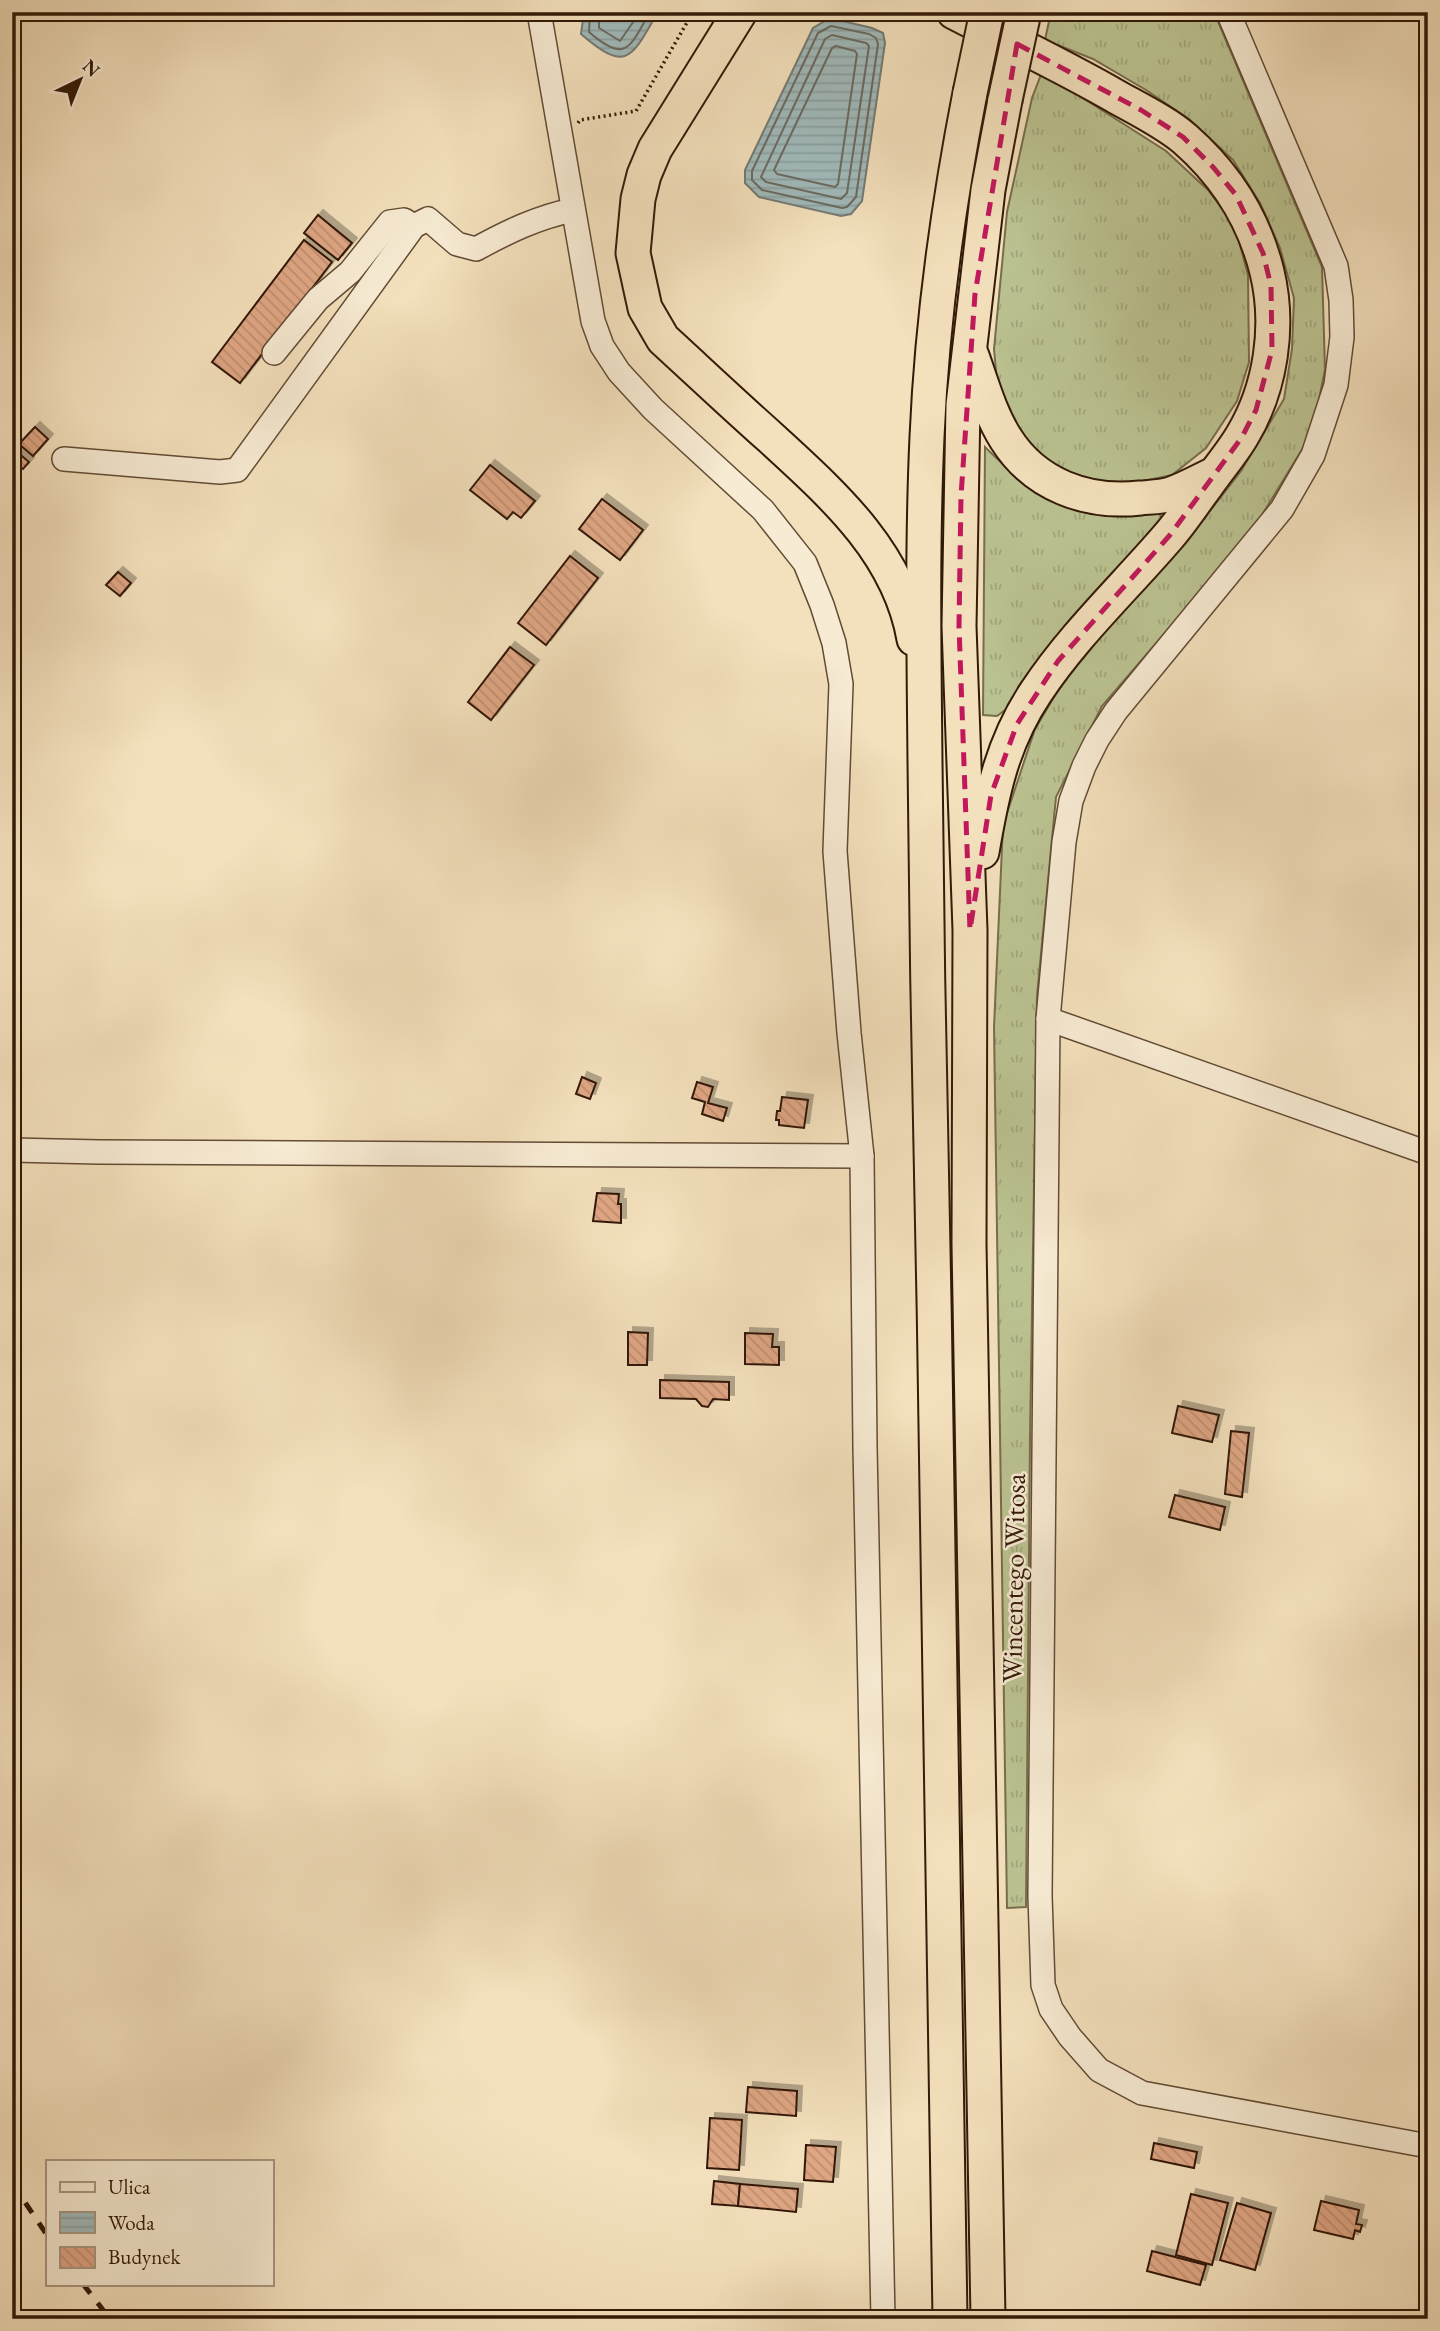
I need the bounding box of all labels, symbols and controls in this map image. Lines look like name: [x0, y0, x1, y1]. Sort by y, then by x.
north arrow: [46, 46, 116, 116]
text: N: [77, 54, 106, 83]
street label: Wincentego Witosa: [993, 1472, 1033, 1683]
legend: [46, 2160, 273, 2286]
text: Ulica: [108, 2173, 151, 2200]
text: Woda: [108, 2209, 155, 2236]
text: Budynek: [108, 2243, 181, 2270]

